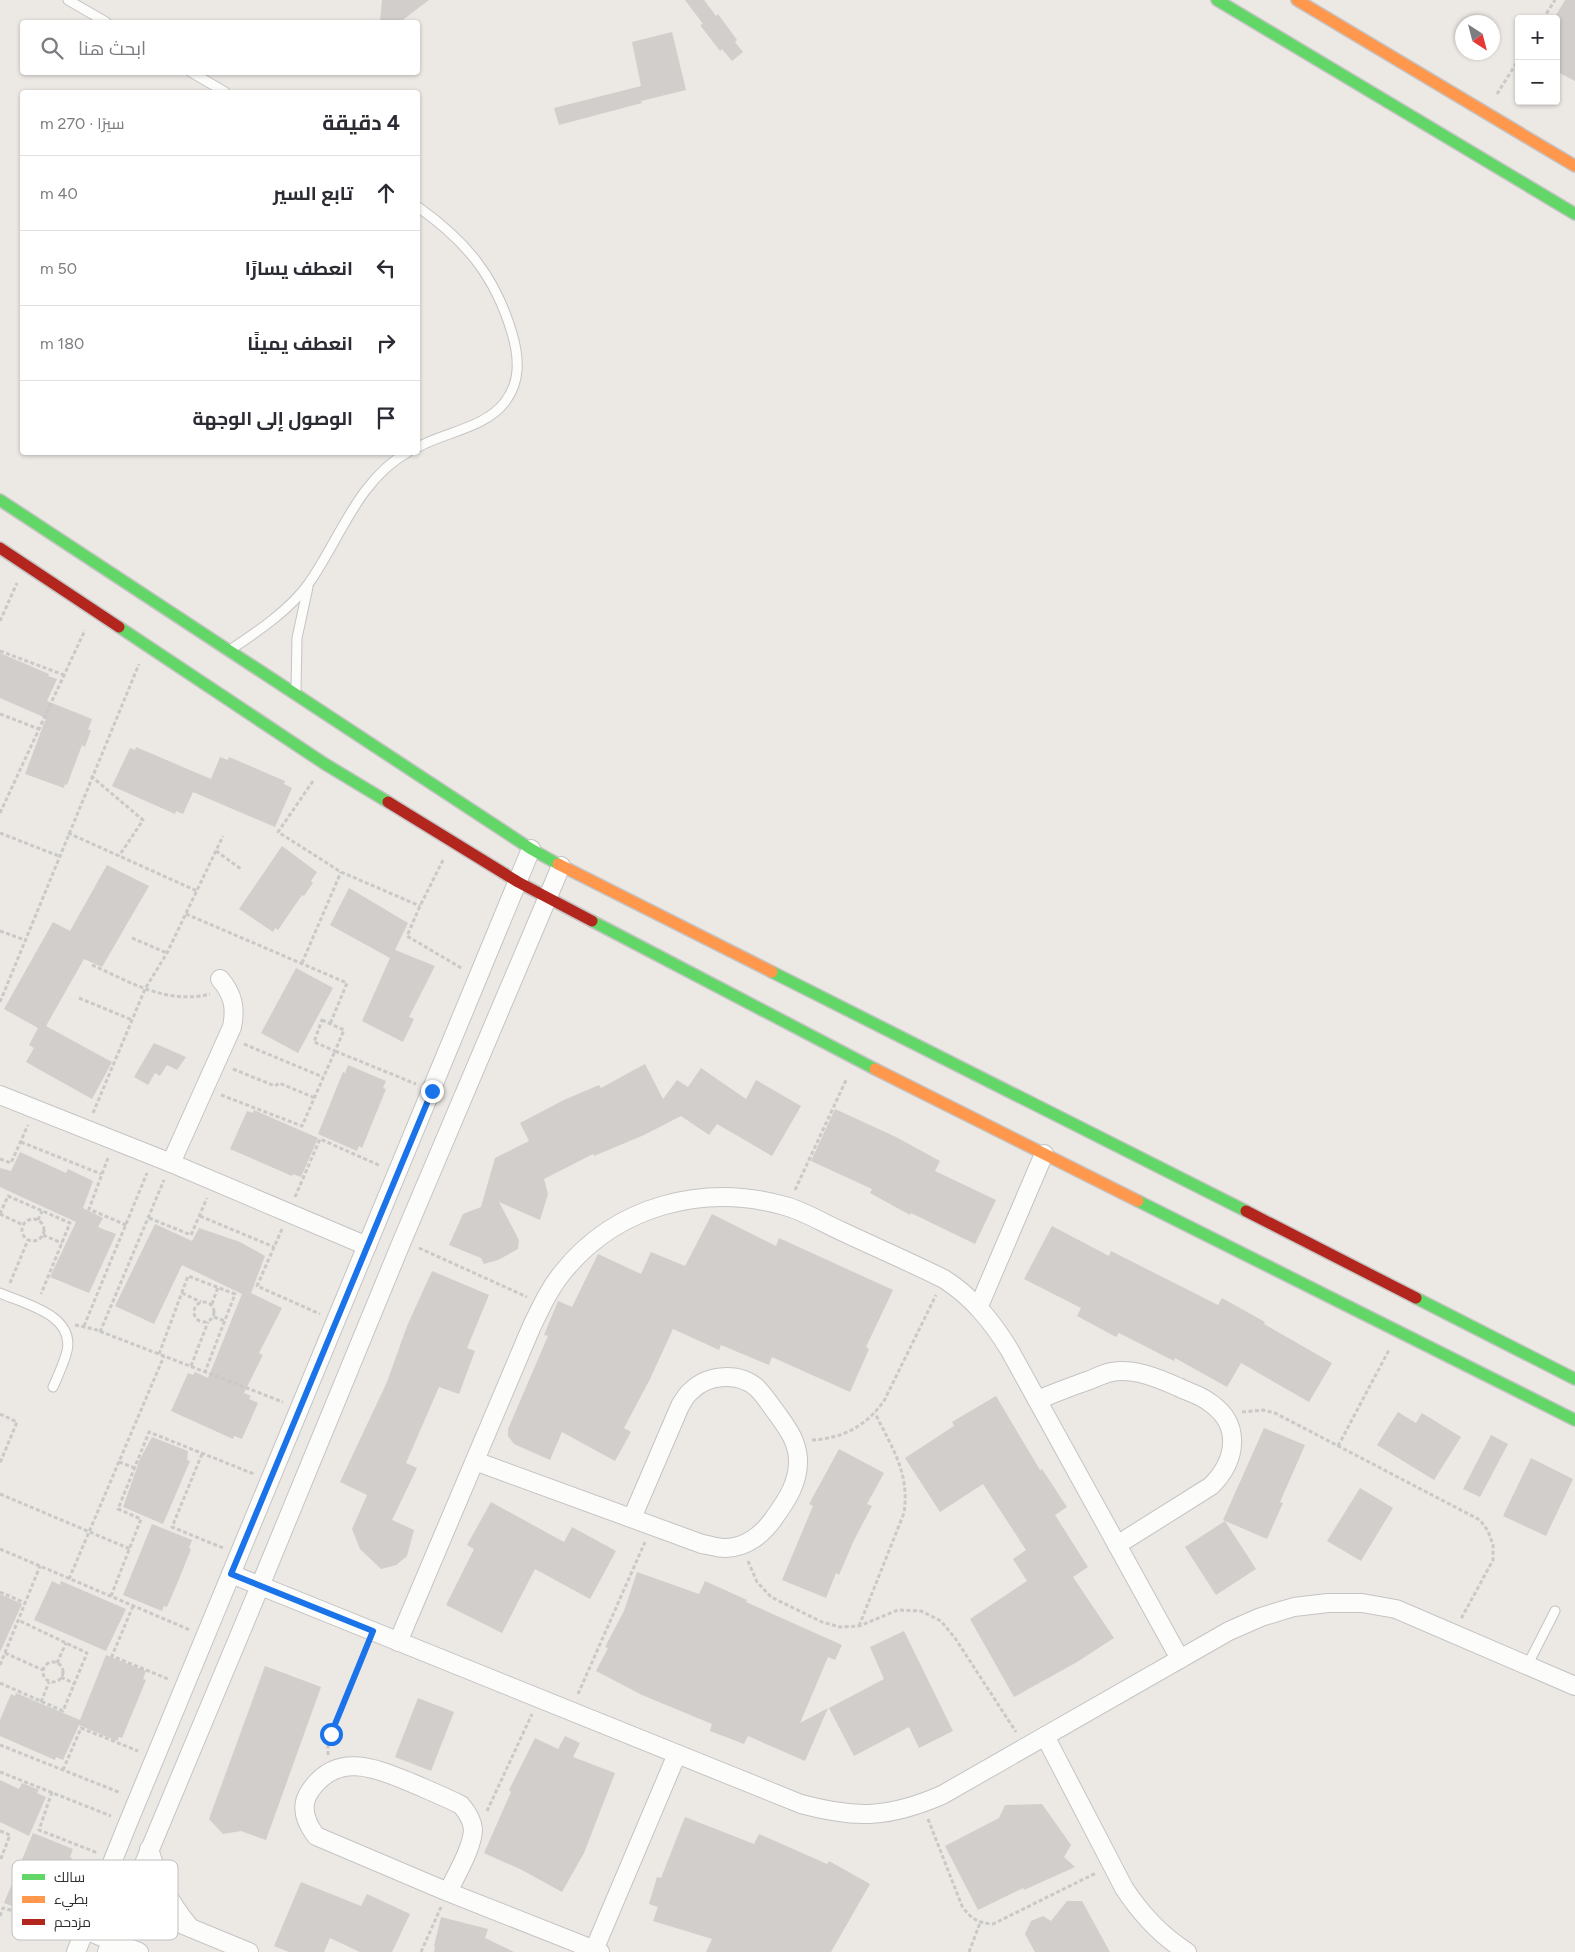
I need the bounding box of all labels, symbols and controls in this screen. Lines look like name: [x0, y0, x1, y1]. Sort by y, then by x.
north arrow: [1455, 15, 1500, 60]
map controls: [1515, 15, 1560, 105]
button: +: [1515, 15, 1560, 60]
search box: [20, 20, 420, 75]
icon: search: [38, 34, 66, 62]
text: ابحث هنا: [78, 37, 146, 60]
button: −: [1515, 60, 1560, 105]
text: 4 دقيقة: [322, 110, 400, 135]
text: سيرًا · 270 m: [40, 114, 124, 133]
icon: ahead: [372, 179, 400, 207]
text: تابع السير: [273, 182, 353, 205]
text: 40 m: [40, 184, 78, 203]
icon: left: [372, 254, 400, 282]
text: انعطف يسارًا: [245, 257, 353, 280]
text: 50 m: [40, 259, 77, 278]
icon: right: [372, 329, 400, 357]
text: انعطف يمينًا: [247, 332, 353, 355]
text: 180 m: [40, 334, 84, 353]
icon: arrive: [372, 404, 400, 432]
text: الوصول إلى الوجهة: [193, 407, 353, 430]
route end: [421, 1080, 444, 1103]
route start: [320, 1723, 343, 1746]
legend: [12, 1860, 178, 1940]
text: سالك: [54, 1869, 85, 1886]
text: بطيء: [54, 1891, 88, 1911]
text: مزدحم: [54, 1914, 91, 1932]

